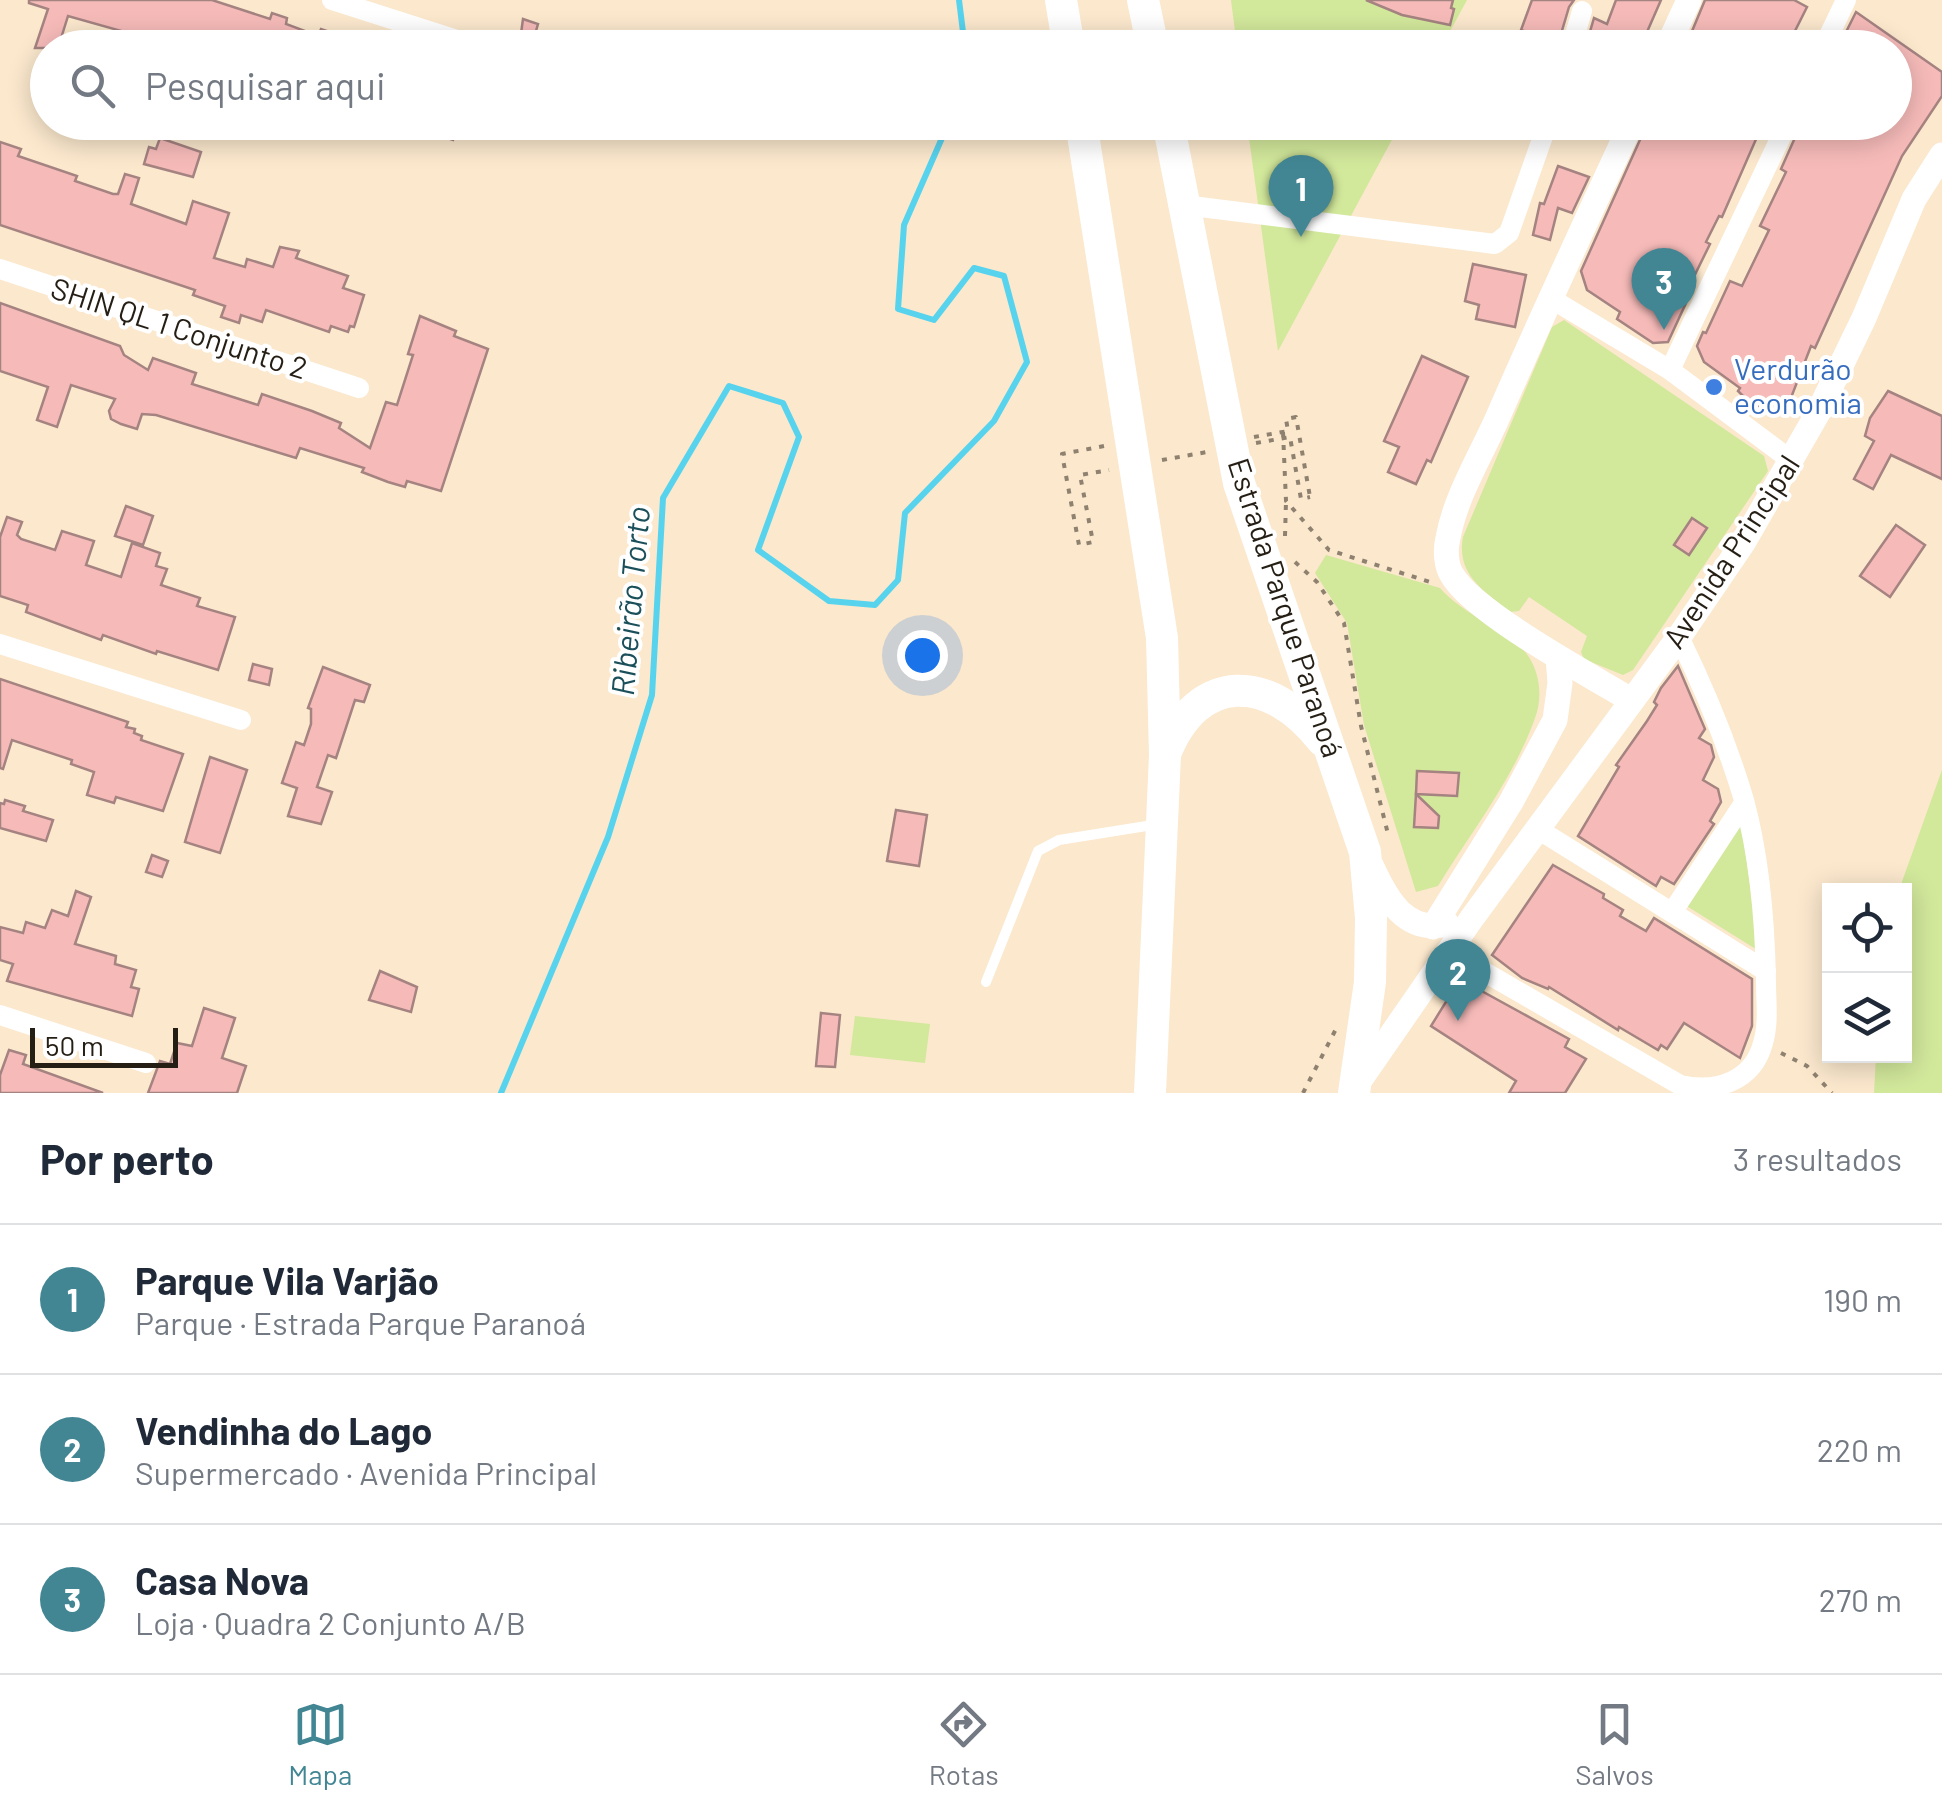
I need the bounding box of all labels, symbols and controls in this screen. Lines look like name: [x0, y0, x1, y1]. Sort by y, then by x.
search box: [30, 30, 1912, 140]
icon: search: [65, 58, 120, 113]
text: Pesquisar aqui: [145, 62, 386, 108]
pin: 1: [1268, 154, 1334, 237]
pin: 3: [1632, 248, 1696, 330]
street label: SHIN QL 1 Conjunto 2: [47, 269, 312, 386]
place label: Verdurão economia: [1734, 350, 1862, 420]
marker: Verdurão economia: [1703, 376, 1725, 398]
street label: Avenida Principal: [1655, 448, 1806, 654]
street label: Estrada Parque Paranoá: [1222, 453, 1352, 761]
water label: Ribeirão Torto: [602, 505, 656, 697]
your location: [897, 630, 948, 681]
map controls: [1822, 883, 1912, 1063]
button: locate: [1822, 883, 1912, 973]
pin: 2: [1426, 938, 1490, 1021]
button: layers: [1822, 973, 1912, 1063]
scale bar: [30, 1023, 178, 1068]
text: 50 m: [45, 1028, 104, 1062]
text: Por perto: [40, 1133, 214, 1183]
text: 3 resultados: [1733, 1139, 1902, 1177]
text: Parque Vila Varjão: [135, 1257, 439, 1303]
text: 1: [67, 1280, 78, 1318]
text: 190 m: [1823, 1280, 1902, 1318]
text: Parque · Estrada Parque Paranoá: [135, 1303, 586, 1341]
text: Vendinha do Lago: [135, 1407, 432, 1453]
text: 2: [64, 1430, 81, 1468]
text: 220 m: [1817, 1430, 1902, 1468]
text: Supermercado · Avenida Principal: [135, 1453, 597, 1491]
text: Casa Nova: [135, 1557, 309, 1603]
text: 3: [64, 1580, 81, 1618]
text: 270 m: [1819, 1580, 1902, 1618]
text: Loja · Quadra 2 Conjunto A/B: [135, 1603, 526, 1641]
tab: Mapa: [288, 1697, 352, 1791]
tab: Rotas: [929, 1697, 999, 1791]
tab: Salvos: [1575, 1697, 1654, 1791]

